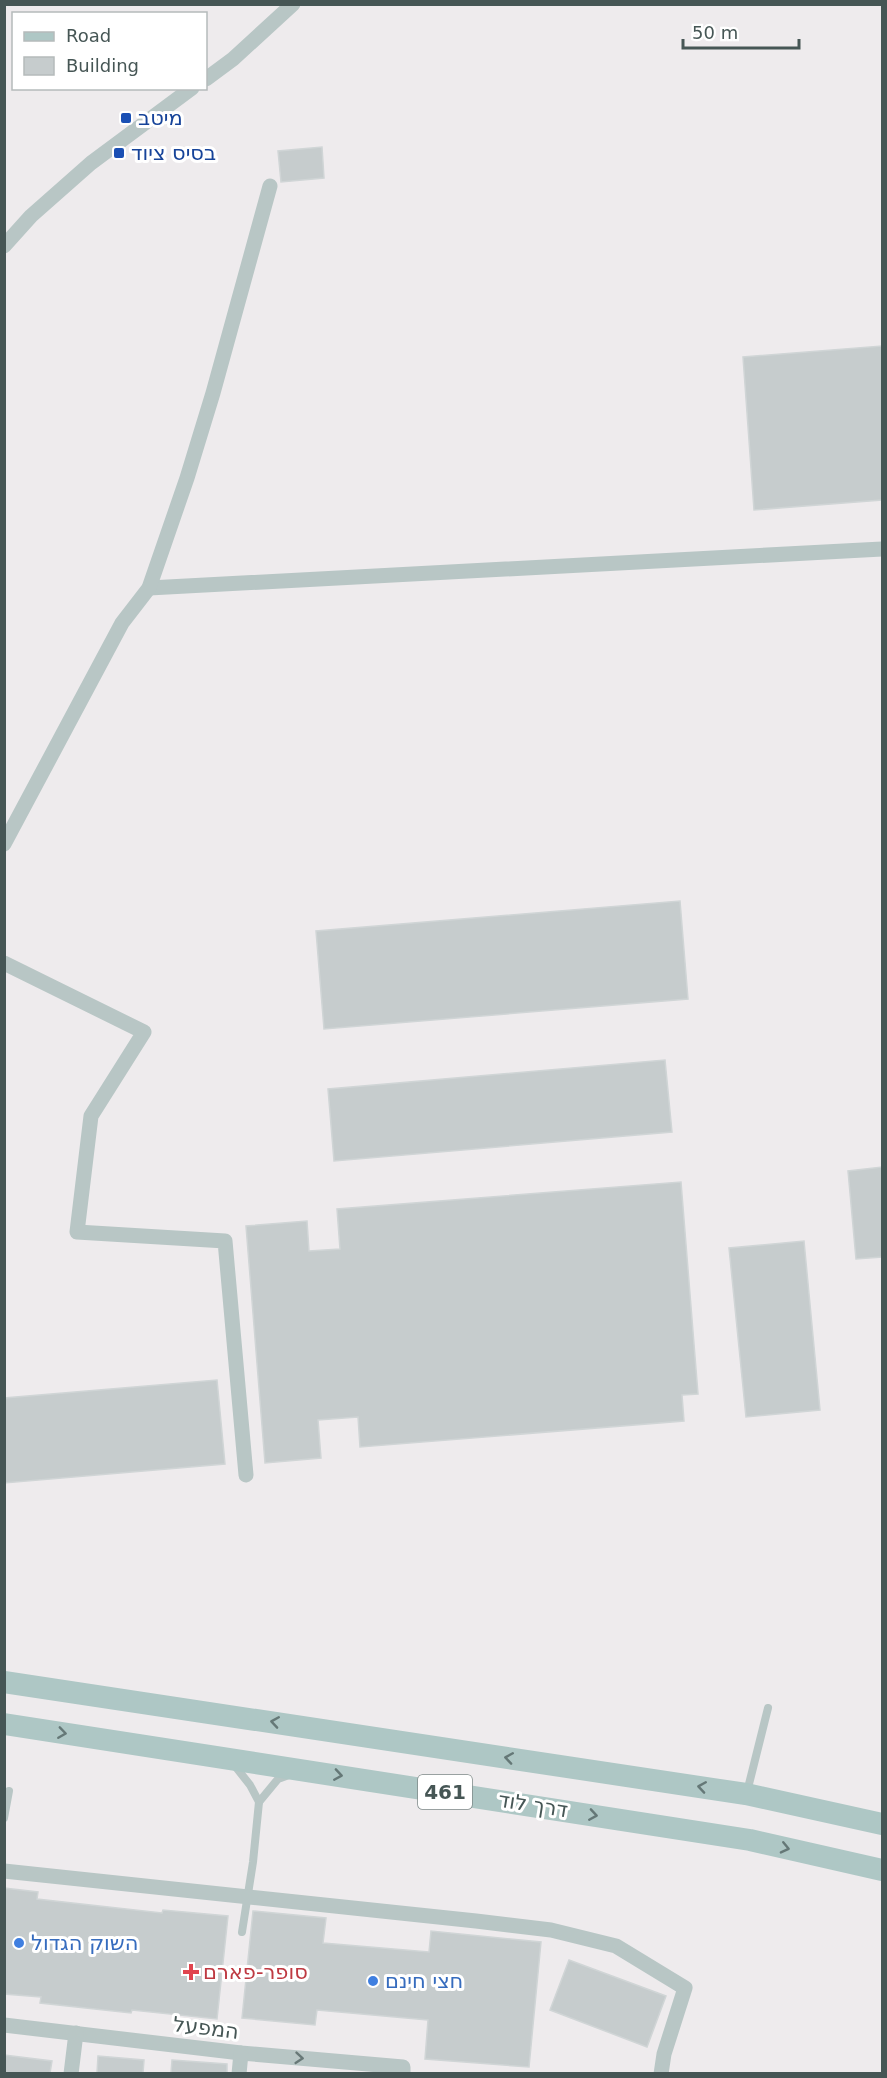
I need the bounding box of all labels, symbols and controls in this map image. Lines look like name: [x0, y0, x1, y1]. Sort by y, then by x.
legend: [12, 12, 207, 90]
scale bar: [683, 12, 798, 50]
text: 50 m: [692, 22, 738, 43]
text: Road: [66, 25, 111, 46]
text: Building: [66, 55, 139, 76]
place label: מיטב: [138, 106, 183, 130]
marker: מיטב: [119, 111, 133, 125]
place label: בסיס ציוד: [131, 141, 216, 165]
marker: בסיס ציוד: [112, 146, 126, 160]
one-way arrow: [270, 1717, 279, 1729]
one-way arrow: [58, 1727, 67, 1739]
one-way arrow: [504, 1752, 514, 1764]
one-way arrow: [334, 1769, 343, 1781]
road number: 461: [418, 1775, 472, 1809]
one-way arrow: [697, 1781, 707, 1794]
street label: דרך לוד: [496, 1788, 570, 1822]
one-way arrow: [589, 1808, 598, 1820]
one-way arrow: [780, 1841, 790, 1854]
place label: השוק הגדול: [31, 1931, 138, 1955]
marker: השוק הגדול: [12, 1936, 26, 1950]
place label: סופר-פארם: [203, 1960, 308, 1984]
marker: סופר-פארם: [184, 1965, 198, 1979]
place label: חצי חינם: [385, 1969, 463, 1993]
marker: חצי חינם: [366, 1974, 380, 1988]
street label: המפעל: [172, 2012, 240, 2044]
one-way arrow: [295, 2051, 304, 2064]

